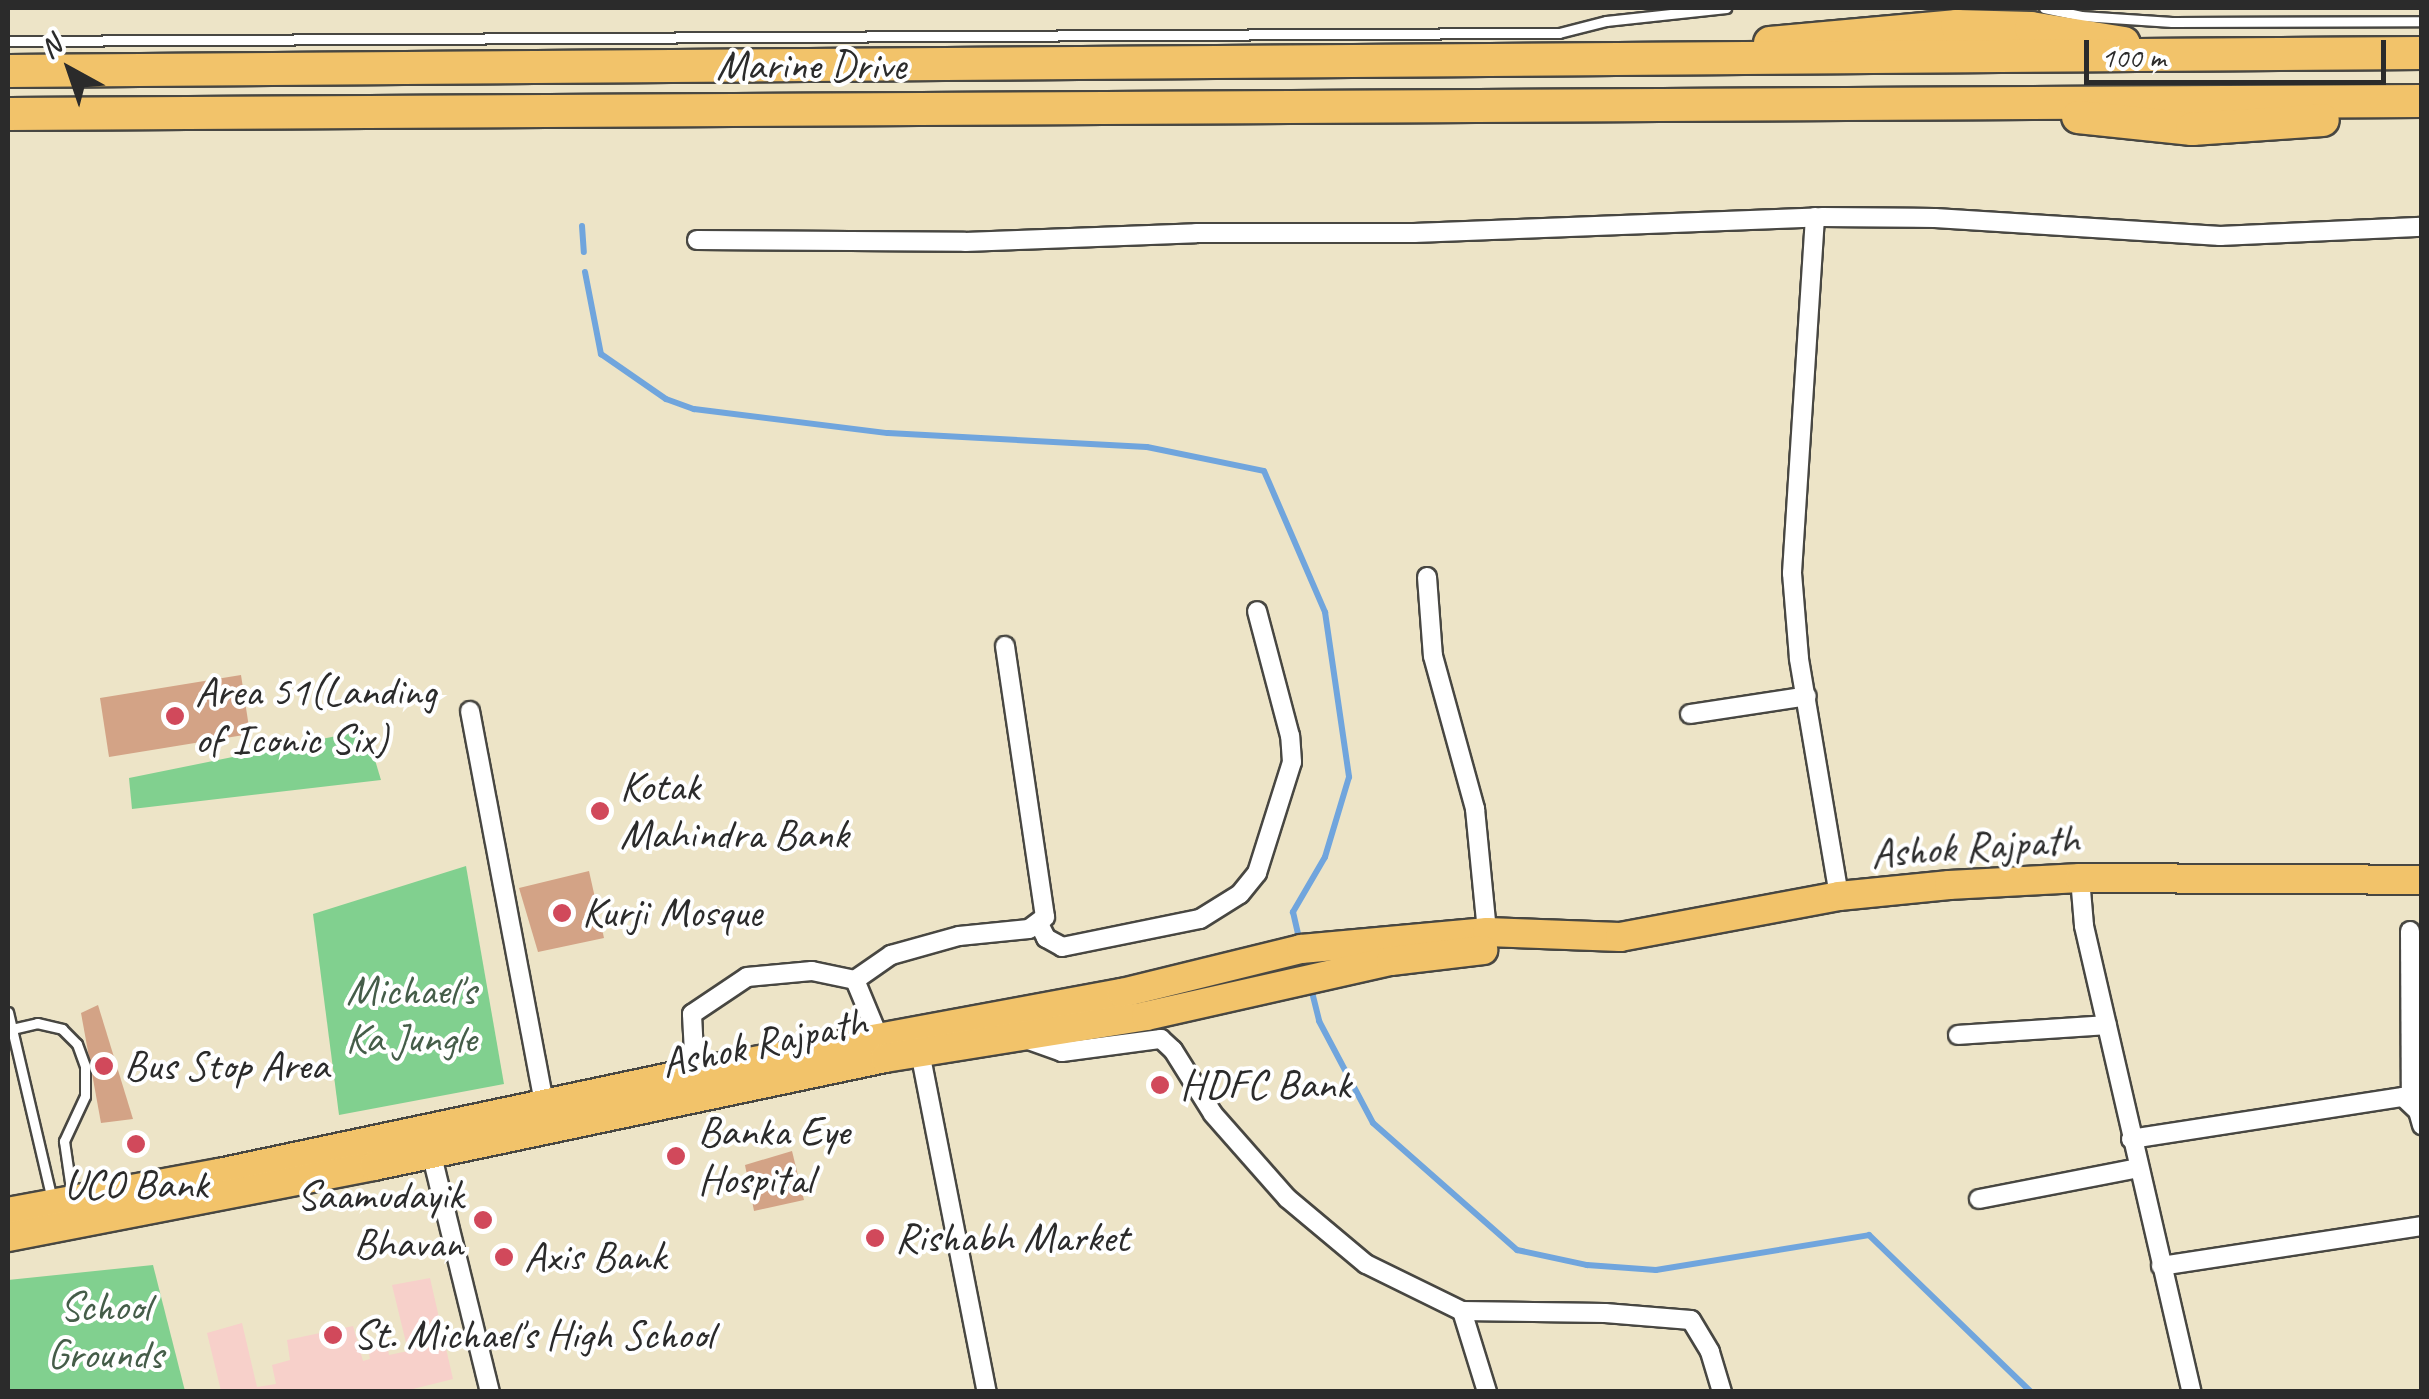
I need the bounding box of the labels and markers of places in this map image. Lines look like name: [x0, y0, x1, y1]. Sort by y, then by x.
place label: Area 51(Landing of Iconic Six): [195, 667, 436, 766]
marker: Area 51(Landing of Iconic Six): [164, 705, 186, 727]
place label: Kotak Mahindra Bank: [620, 762, 848, 860]
marker: Kotak Mahindra Bank: [589, 800, 611, 822]
place label: Kurji Mosque: [582, 888, 762, 938]
marker: Kurji Mosque: [551, 902, 573, 924]
place label: Bus Stop Area: [124, 1041, 328, 1091]
marker: Bus Stop Area: [93, 1055, 115, 1077]
place label: HDFC Bank: [1180, 1060, 1351, 1110]
marker: HDFC Bank: [1149, 1074, 1171, 1096]
place label: Banka Eye Hospital: [698, 1107, 850, 1206]
marker: UCO Bank: [125, 1133, 147, 1155]
marker: Banka Eye Hospital: [663, 1143, 689, 1169]
place label: UCO Bank: [64, 1160, 208, 1210]
place label: Saamudayik Bhavan: [296, 1171, 463, 1270]
marker: Saamudayik Bhavan: [472, 1209, 494, 1231]
place label: Rishabh Market: [895, 1213, 1130, 1263]
marker: Rishabh Market: [864, 1227, 886, 1249]
place label: Axis Bank: [524, 1232, 667, 1282]
marker: Axis Bank: [493, 1246, 515, 1268]
place label: St. Michael's High School: [353, 1310, 712, 1360]
marker: St. Michael's High School: [322, 1324, 344, 1346]

